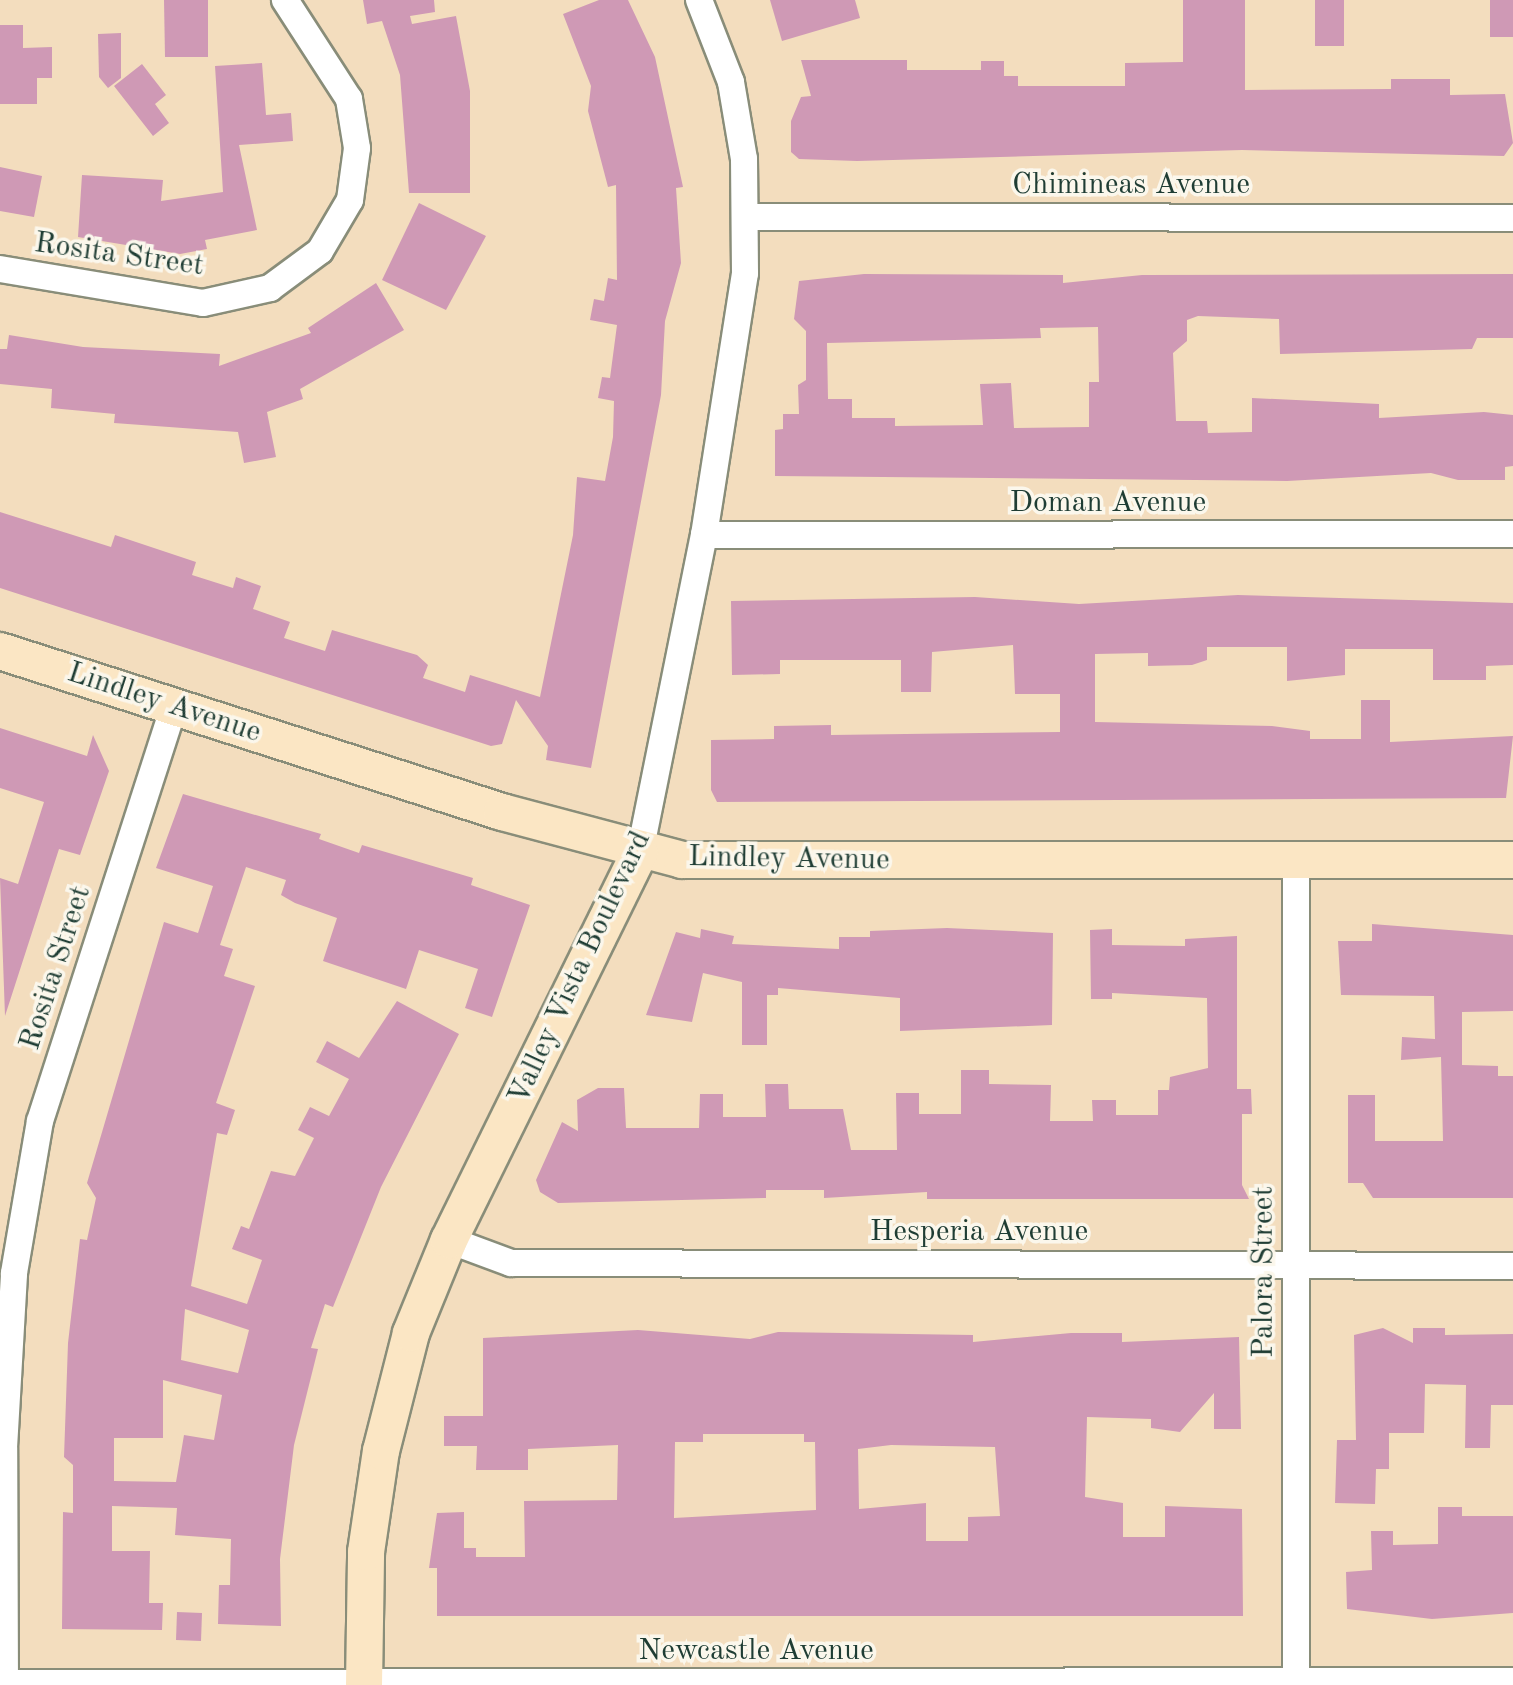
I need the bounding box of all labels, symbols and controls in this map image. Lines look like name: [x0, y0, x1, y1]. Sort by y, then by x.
street label: Chimineas Avenue: [1012, 167, 1250, 203]
street label: Rosita Street: [32, 225, 206, 285]
street label: Doman Avenue: [1010, 485, 1206, 521]
street label: Lindley Avenue: [63, 655, 265, 751]
street label: Valley Vista Boulevard: [501, 825, 659, 1111]
street label: Lindley Avenue: [688, 839, 890, 879]
street label: Rosita Street: [13, 881, 99, 1055]
street label: Palora Street: [1246, 1186, 1282, 1358]
street label: Hesperia Avenue: [870, 1214, 1088, 1250]
street label: Newcastle Avenue: [638, 1633, 874, 1669]

